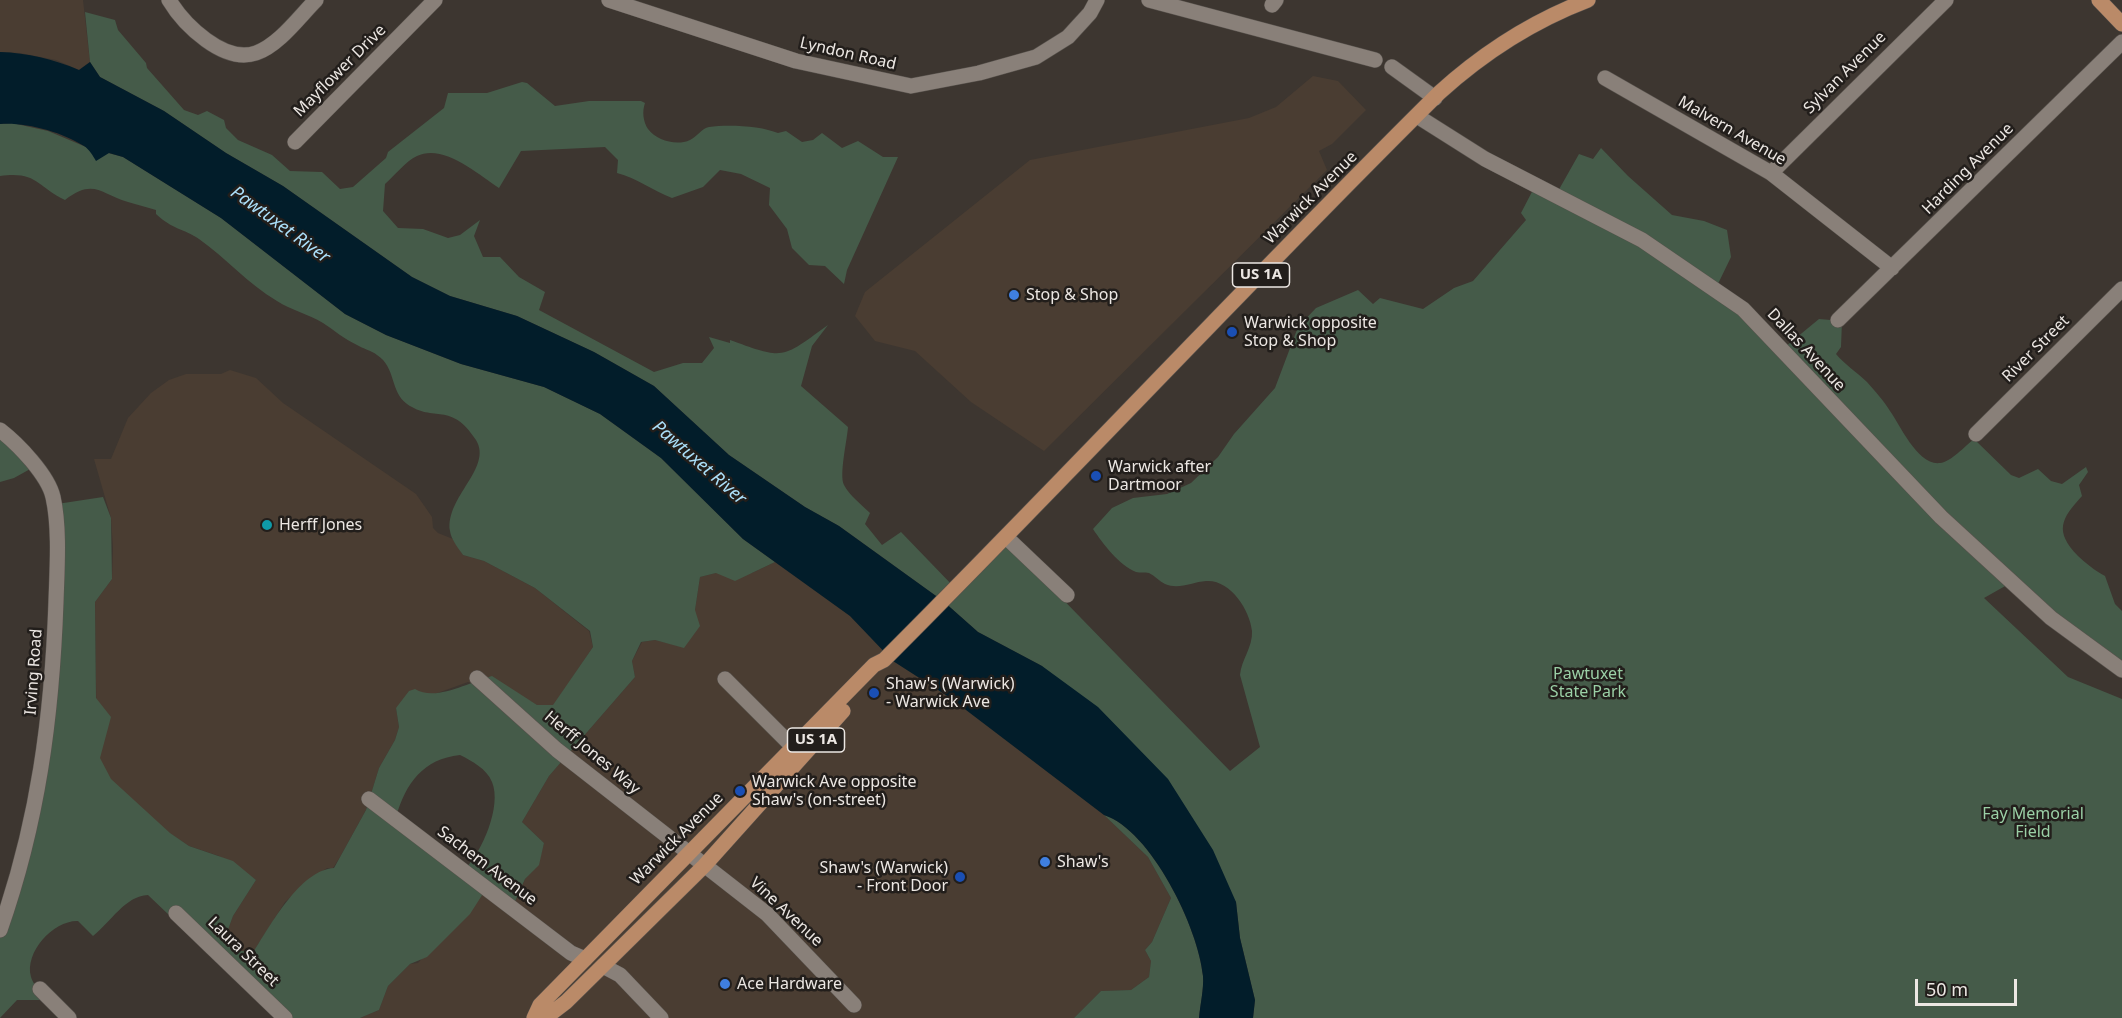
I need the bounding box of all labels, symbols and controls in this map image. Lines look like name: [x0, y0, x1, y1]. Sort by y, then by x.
street label: Mayflower Drive: [290, 21, 390, 121]
street label: Sylvan Avenue: [1800, 28, 1890, 118]
street label: Lyndon Road: [798, 34, 898, 74]
street label: Malvern Avenue: [1675, 92, 1789, 170]
street label: Harding Avenue: [1918, 119, 2018, 219]
street label: Warwick Avenue: [1261, 148, 1361, 248]
water label: Pawtuxet River: [226, 182, 334, 268]
road number: US 1A: [1232, 263, 1290, 287]
place label: Stop & Shop: [1026, 285, 1118, 305]
marker: Stop & Shop: [1007, 288, 1021, 302]
street label: Dallas Avenue: [1763, 305, 1849, 395]
street label: River Street: [1999, 312, 2073, 386]
place label: Warwick opposite Stop & Shop: [1244, 313, 1377, 351]
marker: Warwick opposite Stop & Shop: [1225, 325, 1239, 339]
water label: Pawtuxet River: [648, 416, 750, 510]
place label: Warwick after Dartmoor: [1108, 457, 1211, 495]
marker: Warwick after Dartmoor: [1089, 469, 1103, 483]
place label: Herff Jones: [279, 515, 362, 535]
marker: Herff Jones: [260, 518, 274, 532]
street label: Irving Road: [21, 628, 47, 716]
park label: Pawtuxet State Park: [1550, 664, 1626, 702]
place label: Shaw's (Warwick) - Warwick Ave: [886, 674, 1014, 712]
marker: Shaw's (Warwick) - Warwick Ave: [867, 686, 881, 700]
street label: Herff Jones Way: [540, 707, 644, 799]
road number: US 1A: [788, 728, 844, 752]
place label: Warwick Ave opposite Shaw's (on-street): [752, 772, 916, 810]
marker: Warwick Ave opposite Shaw's (on-street): [733, 784, 747, 798]
street label: Warwick Avenue: [627, 789, 727, 889]
park label: Fay Memorial Field: [1982, 804, 2084, 842]
street label: Sachem Avenue: [433, 822, 541, 910]
place label: Shaw's: [1057, 852, 1109, 872]
marker: Shaw's: [1038, 855, 1052, 869]
place label: Shaw's (Warwick) - Front Door: [820, 858, 948, 896]
marker: Shaw's (Warwick) - Front Door: [953, 870, 967, 884]
street label: Vine Avenue: [745, 873, 827, 951]
street label: Laura Street: [203, 913, 283, 991]
scale bar: [1918, 967, 2020, 1005]
place label: Ace Hardware: [737, 974, 842, 994]
marker: Ace Hardware: [718, 977, 732, 991]
text: 50 m: [1926, 977, 1968, 1001]

